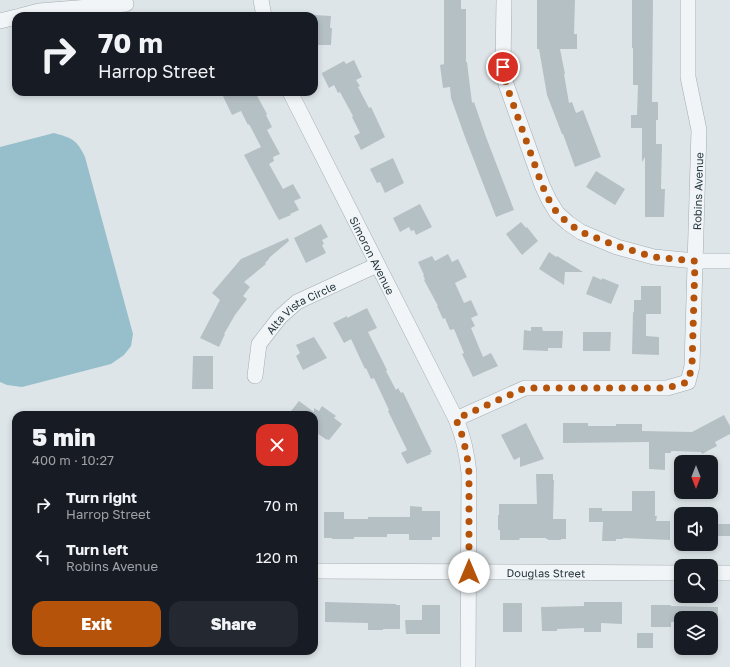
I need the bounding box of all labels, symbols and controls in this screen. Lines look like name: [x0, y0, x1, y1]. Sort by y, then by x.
text: 70 m: [98, 26, 163, 59]
icon: right: [32, 28, 84, 80]
pin: [486, 50, 520, 84]
icon: arrive: [492, 56, 514, 78]
text: Harrop Street: [98, 60, 215, 82]
street label: Robins Avenue: [690, 152, 705, 230]
street label: Simoron Avenue: [348, 214, 398, 296]
street label: Alta Vista Circle: [263, 279, 338, 336]
text: 5 min: [32, 422, 95, 451]
button: close: [256, 424, 298, 466]
text: 400 m · 10:27: [32, 452, 114, 468]
north arrow: [674, 455, 718, 499]
map controls: [674, 455, 718, 655]
text: Turn right: [66, 488, 137, 506]
icon: right: [32, 494, 54, 516]
text: 70 m: [264, 496, 298, 514]
text: Harrop Street: [66, 506, 151, 522]
button: sound: [674, 507, 718, 551]
text: Turn left: [66, 540, 128, 558]
icon: left: [32, 546, 54, 568]
text: 120 m: [256, 548, 298, 566]
position arrow: [448, 551, 490, 593]
text: Robins Avenue: [66, 558, 158, 574]
button: search: [674, 559, 718, 603]
street label: Douglas Street: [507, 566, 585, 579]
button: Exit: [32, 601, 161, 647]
button: Share: [169, 601, 298, 647]
button: layers: [674, 611, 718, 655]

